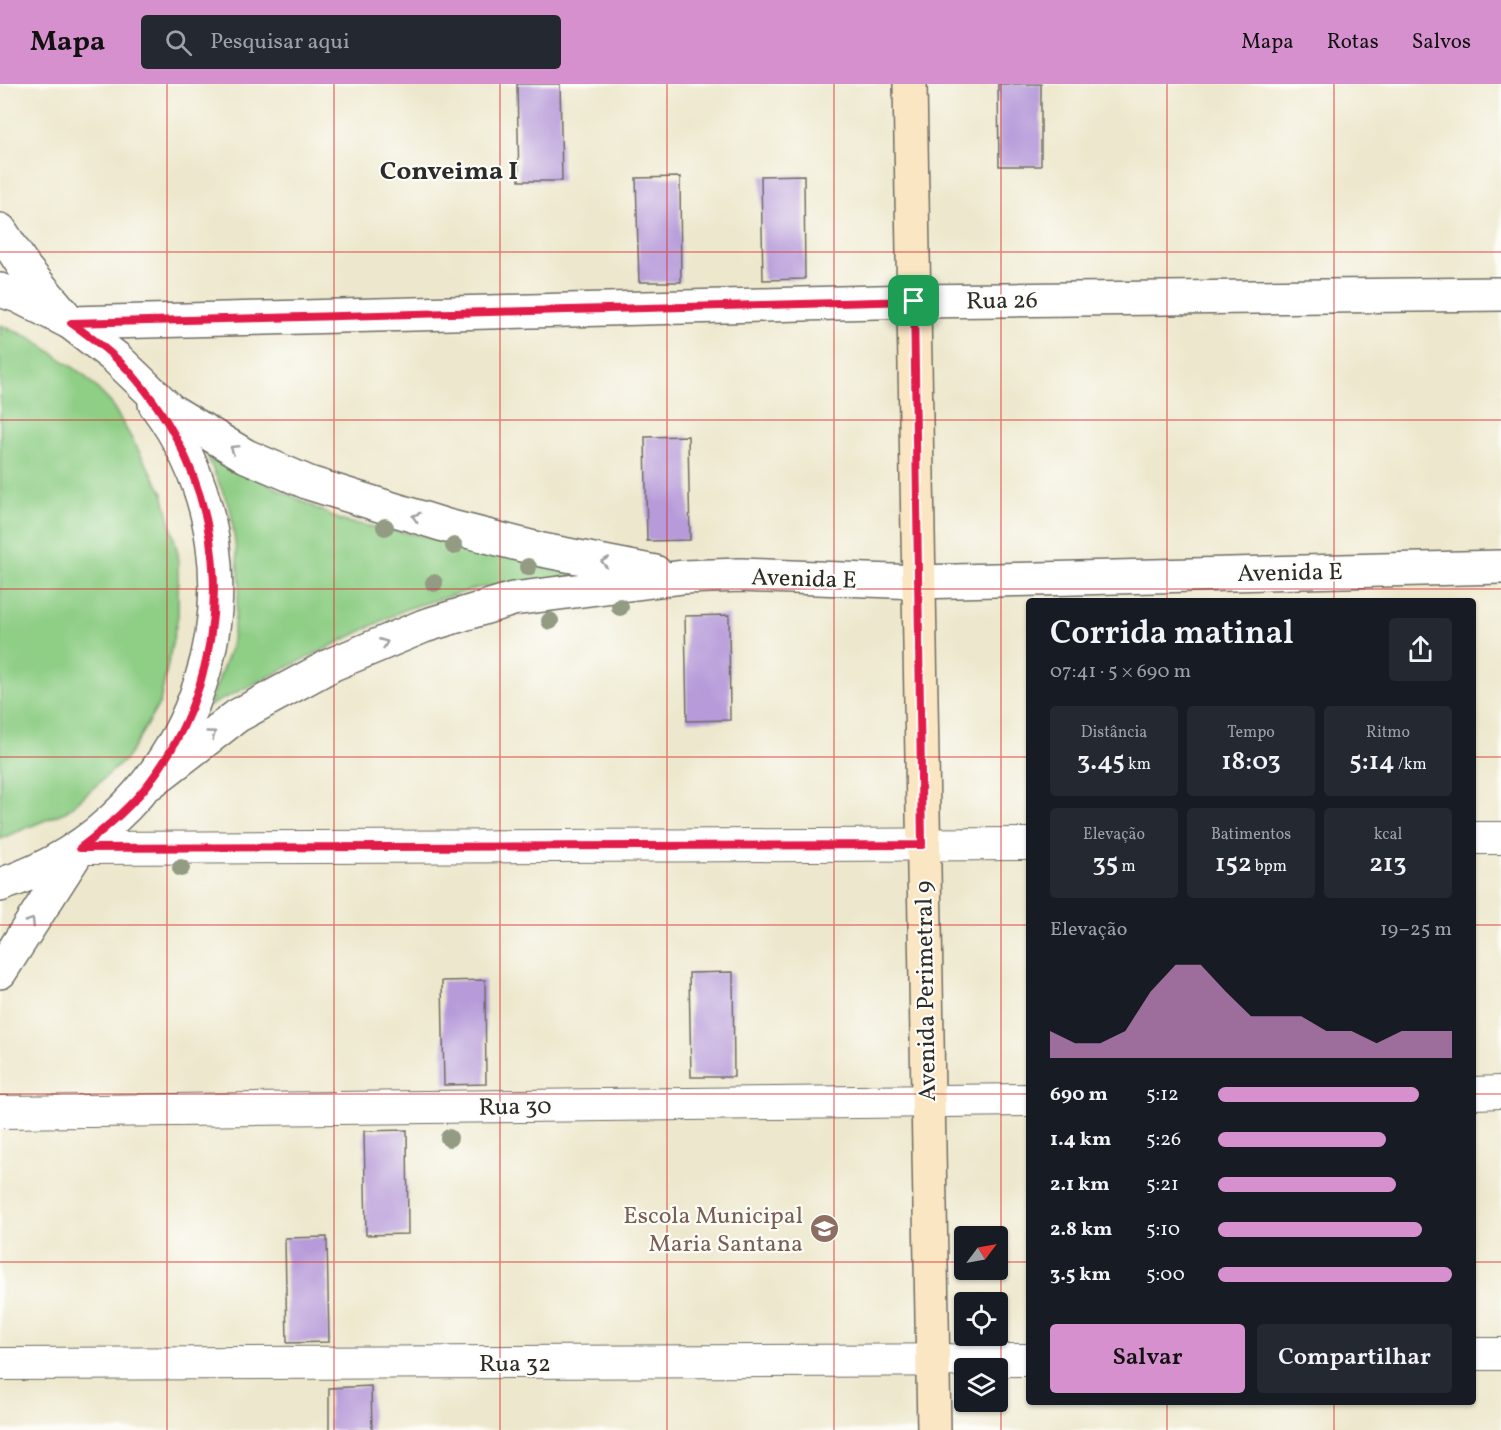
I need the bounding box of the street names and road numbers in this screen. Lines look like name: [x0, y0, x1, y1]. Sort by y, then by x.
street label: Rua 26: [966, 284, 1038, 320]
street label: Avenida E: [1237, 556, 1343, 592]
street label: Avenida E: [751, 561, 857, 599]
street label: Avenida Perimetral 9: [908, 880, 946, 1102]
street label: Rua 30: [478, 1090, 552, 1126]
street label: Rua 32: [479, 1348, 551, 1382]

